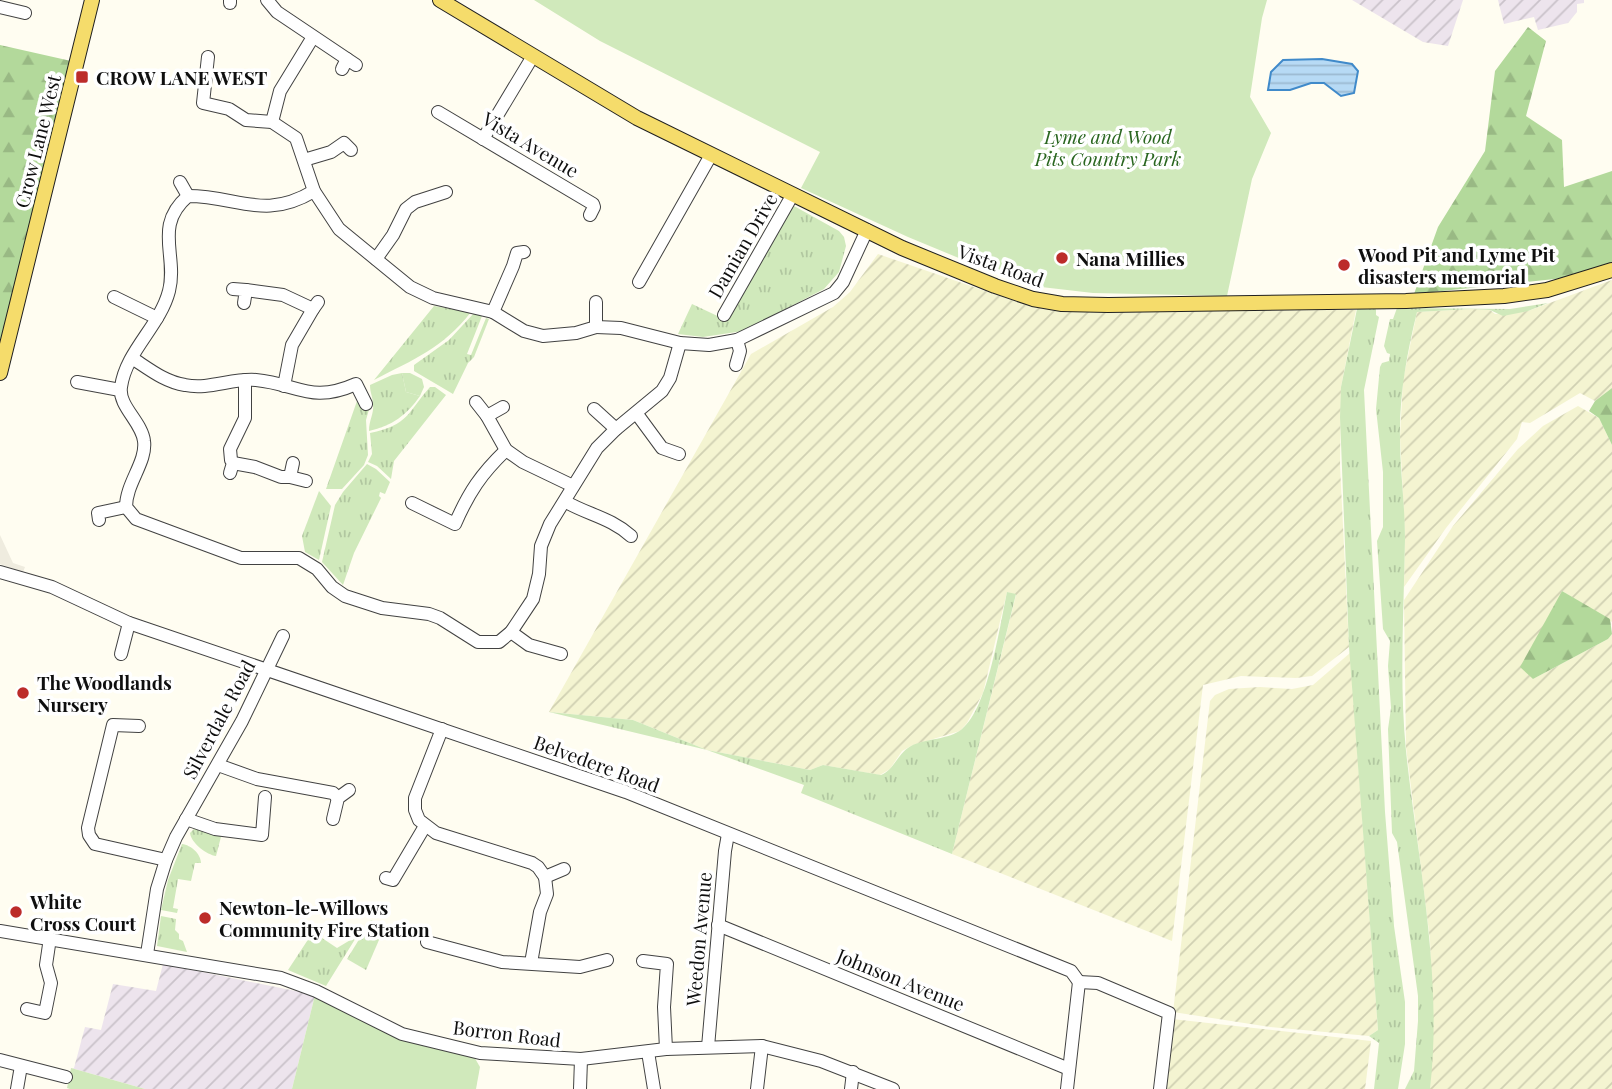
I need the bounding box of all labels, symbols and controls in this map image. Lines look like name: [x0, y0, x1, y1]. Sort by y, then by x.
place label: CROW LANE WEST: [96, 64, 268, 90]
marker: CROW LANE WEST: [74, 69, 90, 85]
street label: Crow Lane West: [8, 71, 66, 210]
street label: Vista Avenue: [477, 104, 584, 183]
park label: Lyme and Wood Pits Country Park: [1034, 123, 1181, 171]
street label: Damian Drive: [701, 188, 783, 302]
street label: Vista Road: [954, 237, 1047, 293]
place label: Wood Pit and Lyme Pit disasters memorial: [1357, 241, 1556, 289]
place label: Nana Millies: [1076, 245, 1185, 271]
marker: Nana Millies: [1054, 250, 1070, 266]
marker: Wood Pit and Lyme Pit disasters memorial: [1336, 257, 1352, 273]
street label: Silverdale Road: [176, 655, 260, 783]
place label: The Woodlands Nursery: [37, 669, 172, 717]
marker: The Woodlands Nursery: [15, 685, 31, 701]
street label: Belvedere Road: [531, 728, 663, 798]
street label: Weedon Avenue: [679, 871, 717, 1008]
place label: White Cross Court: [29, 888, 136, 936]
place label: Newton-le-Willows Community Fire Station: [219, 894, 430, 942]
marker: White Cross Court: [8, 904, 24, 920]
marker: Newton-le-Willows Community Fire Station: [197, 910, 213, 926]
street label: Johnson Avenue: [832, 941, 969, 1016]
street label: Borron Road: [452, 1013, 562, 1053]

